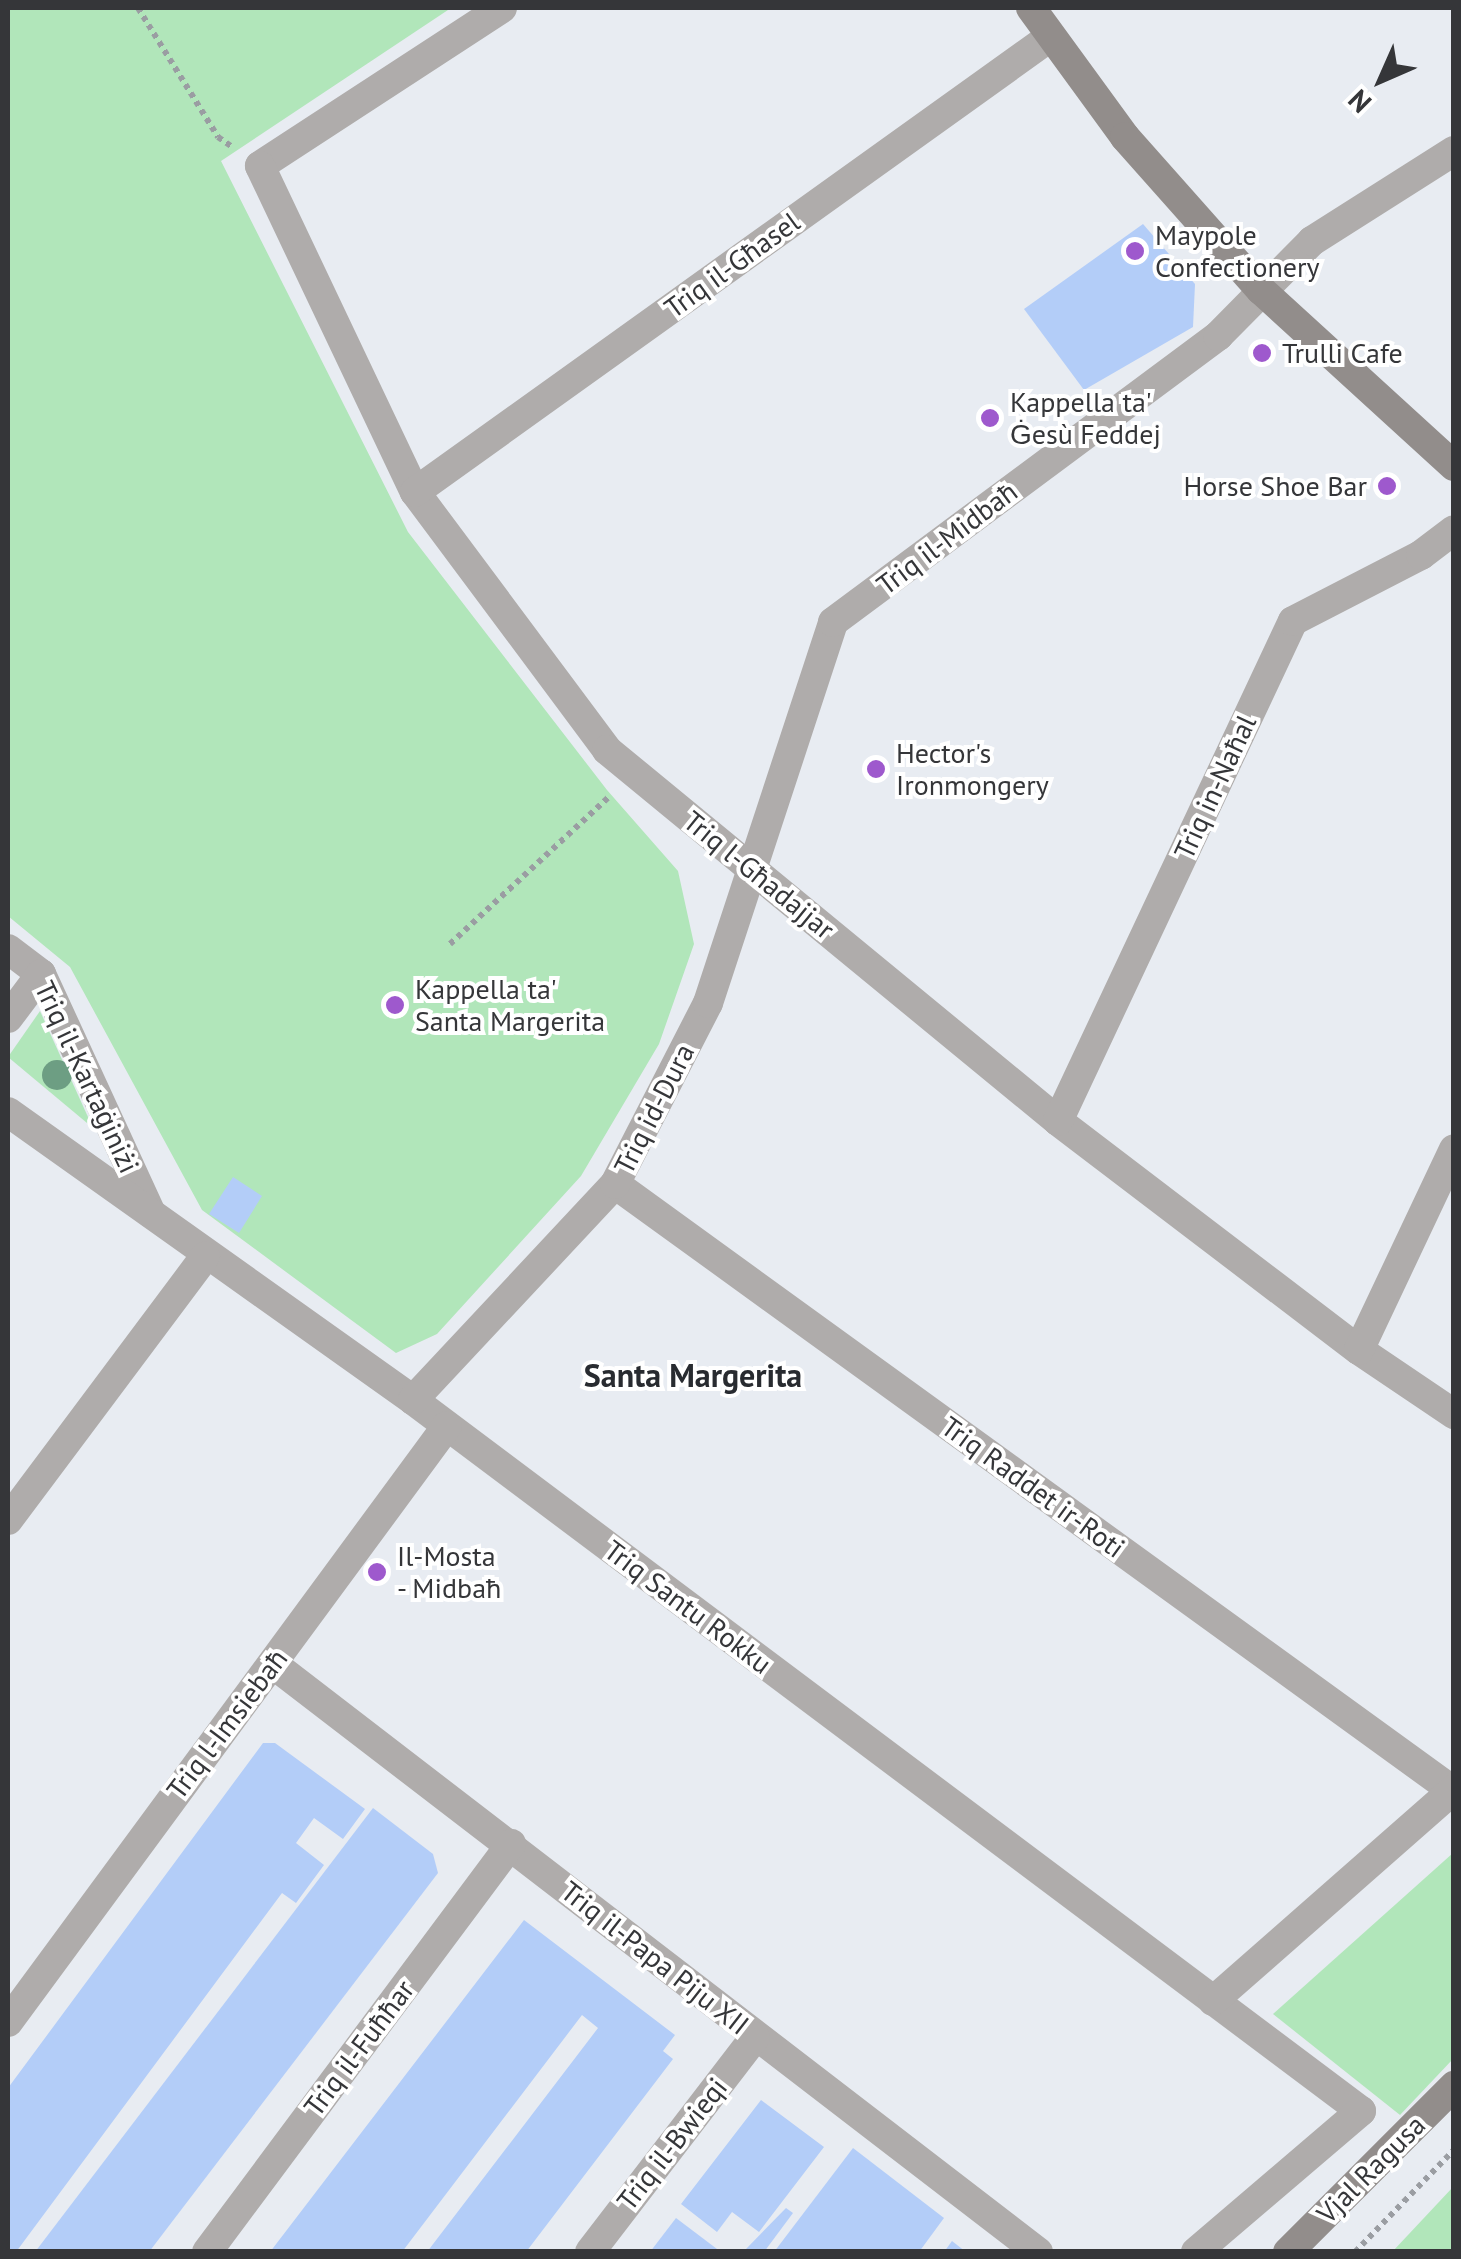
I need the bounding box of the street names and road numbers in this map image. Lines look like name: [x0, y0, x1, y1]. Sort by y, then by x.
street label: Triq il-Għasel: [658, 205, 806, 325]
street label: Triq il-Midbaħ: [870, 474, 1024, 602]
street label: Triq in-Naħal: [1167, 710, 1263, 864]
street label: Triq l-Għadajjar: [677, 804, 841, 946]
street label: Triq il-Kartaġiniżi: [28, 976, 146, 1178]
street label: Triq id-Dura: [607, 1038, 701, 1180]
street label: Triq Raddet ir-Roti: [935, 1409, 1131, 1565]
street label: Triq Santu Rokku: [598, 1533, 778, 1681]
street label: Triq l-Imsiebaħ: [160, 1642, 294, 1806]
street label: Triq il-Papa Piju XII: [554, 1874, 756, 2042]
street label: Triq il-Fuħħar: [297, 1973, 421, 2123]
street label: Triq il-Bwieqi: [610, 2071, 734, 2217]
street label: Vjal Ragusa: [1310, 2108, 1432, 2230]

